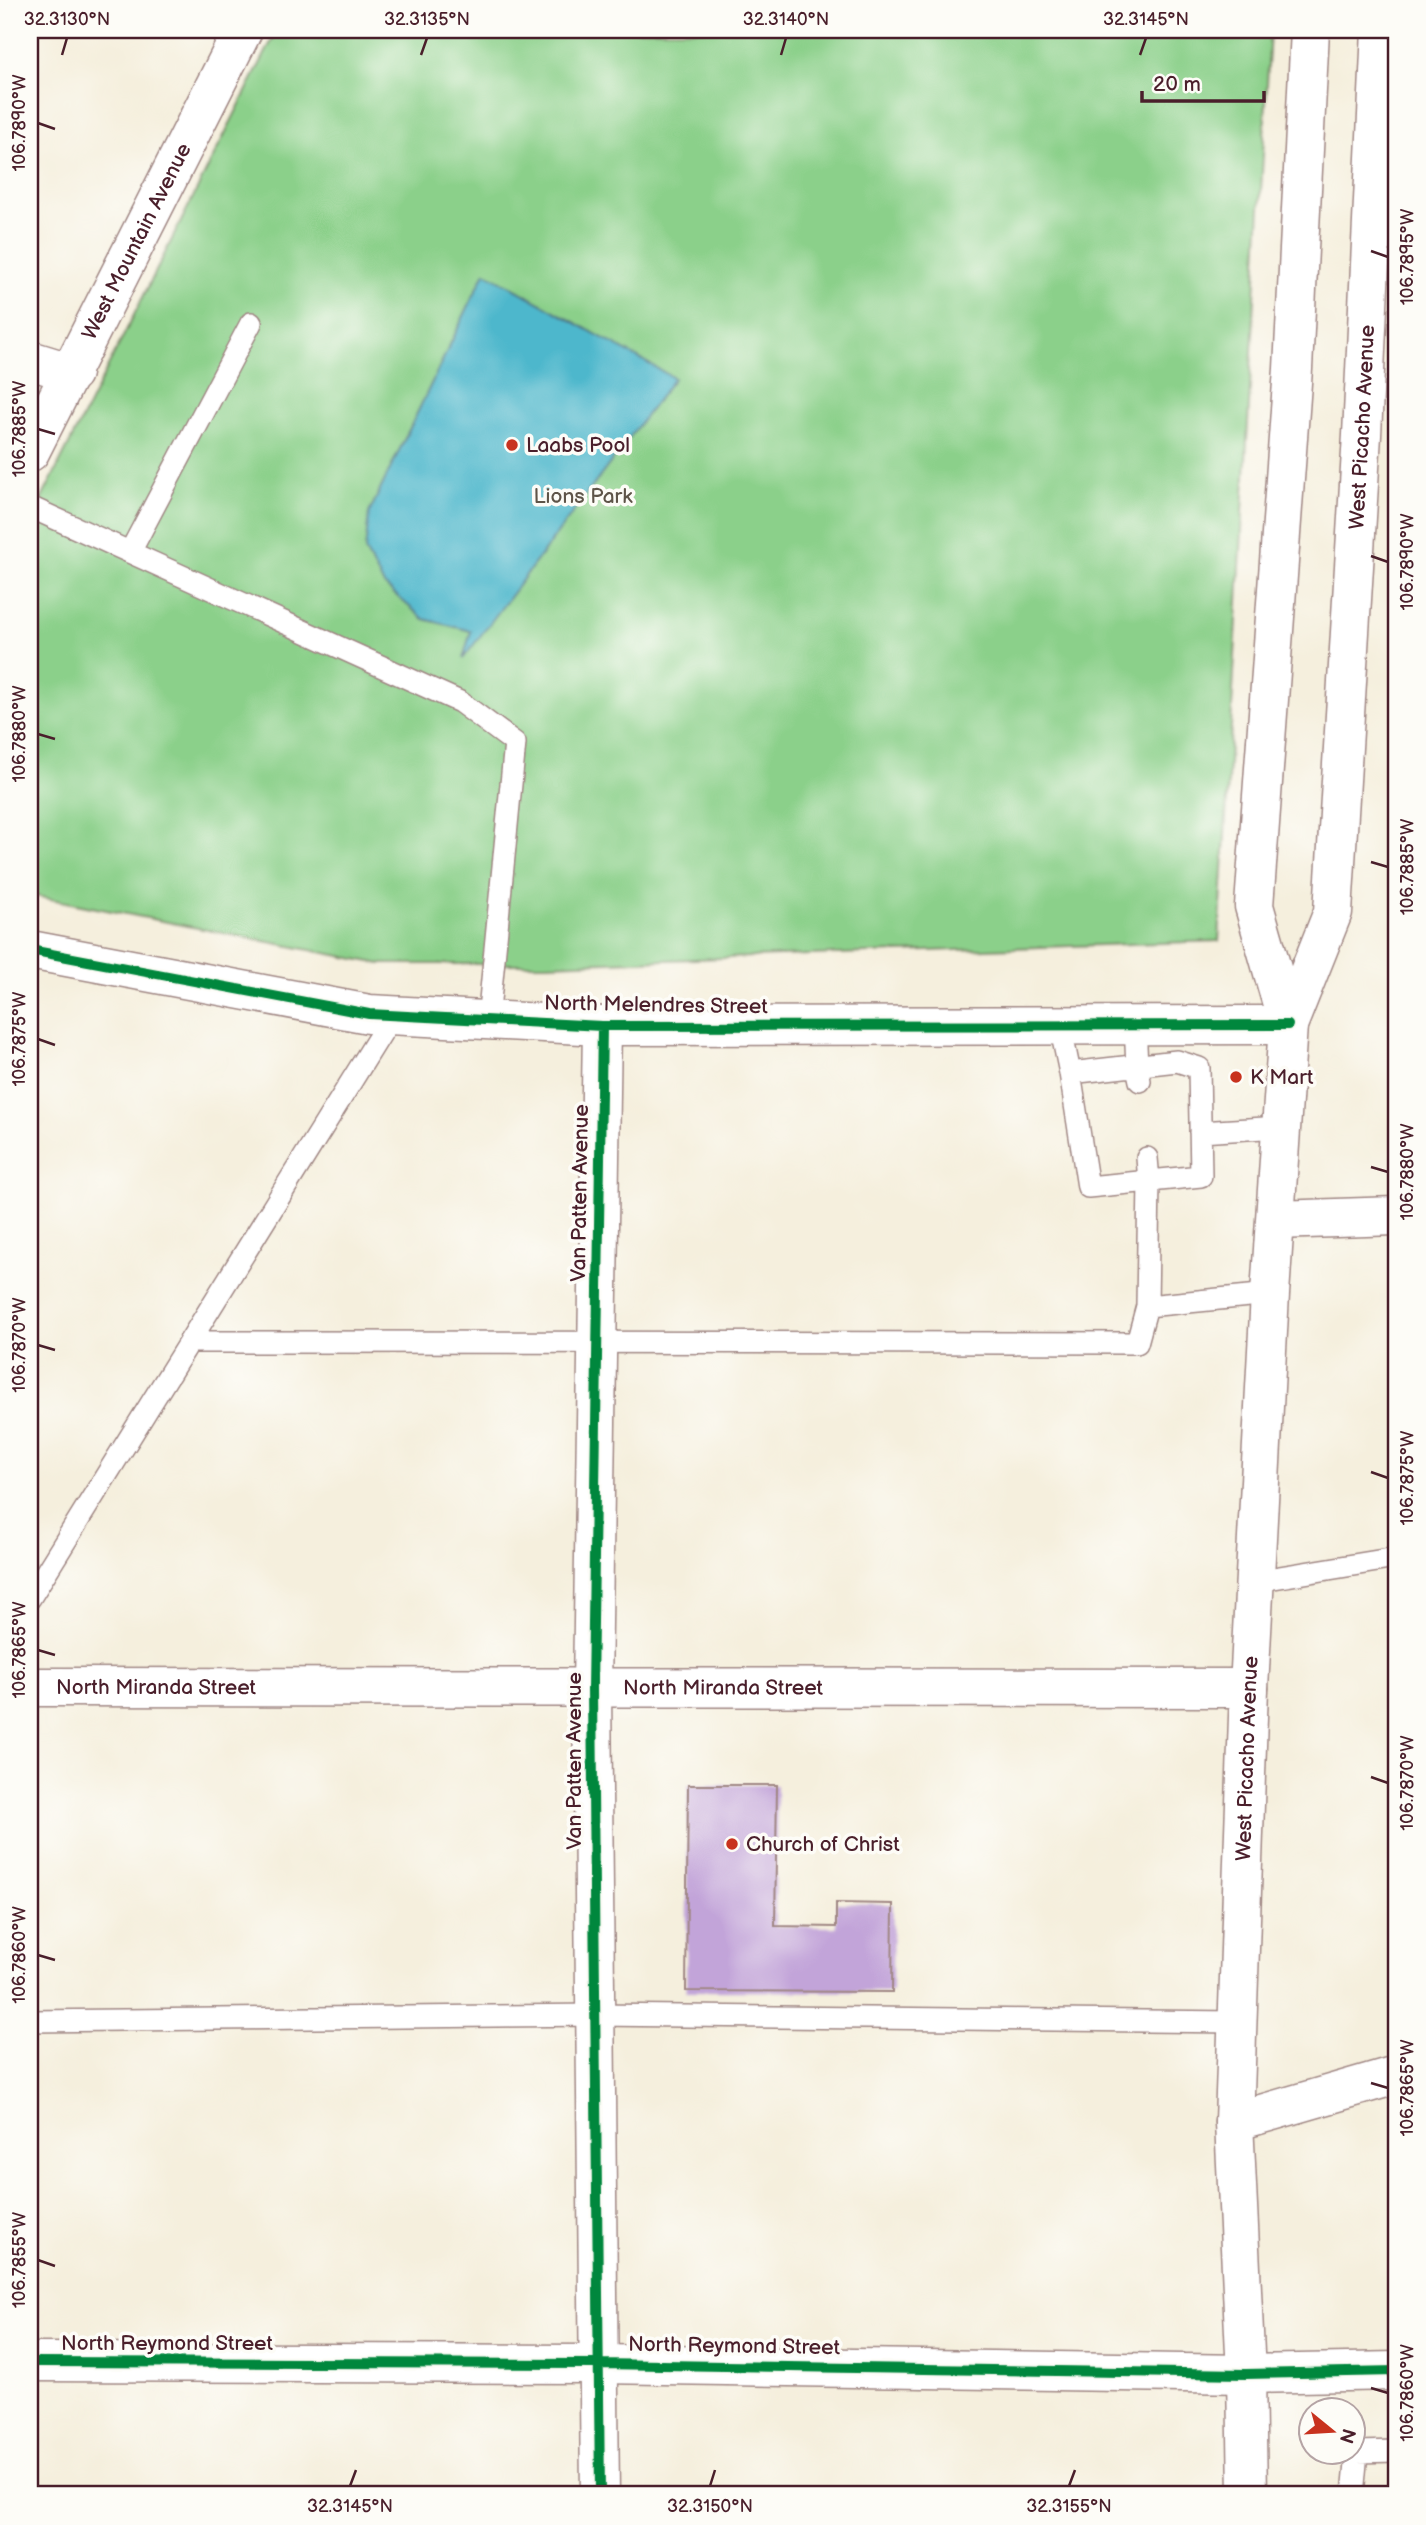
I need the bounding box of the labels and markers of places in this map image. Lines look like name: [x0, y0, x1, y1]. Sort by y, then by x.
place label: Laabs Pool: [526, 433, 630, 458]
marker: Laabs Pool: [504, 437, 520, 453]
place label: K Mart: [1250, 1065, 1314, 1090]
marker: K Mart: [1228, 1069, 1244, 1085]
place label: Church of Christ: [746, 1832, 900, 1857]
marker: Church of Christ: [724, 1836, 740, 1852]

